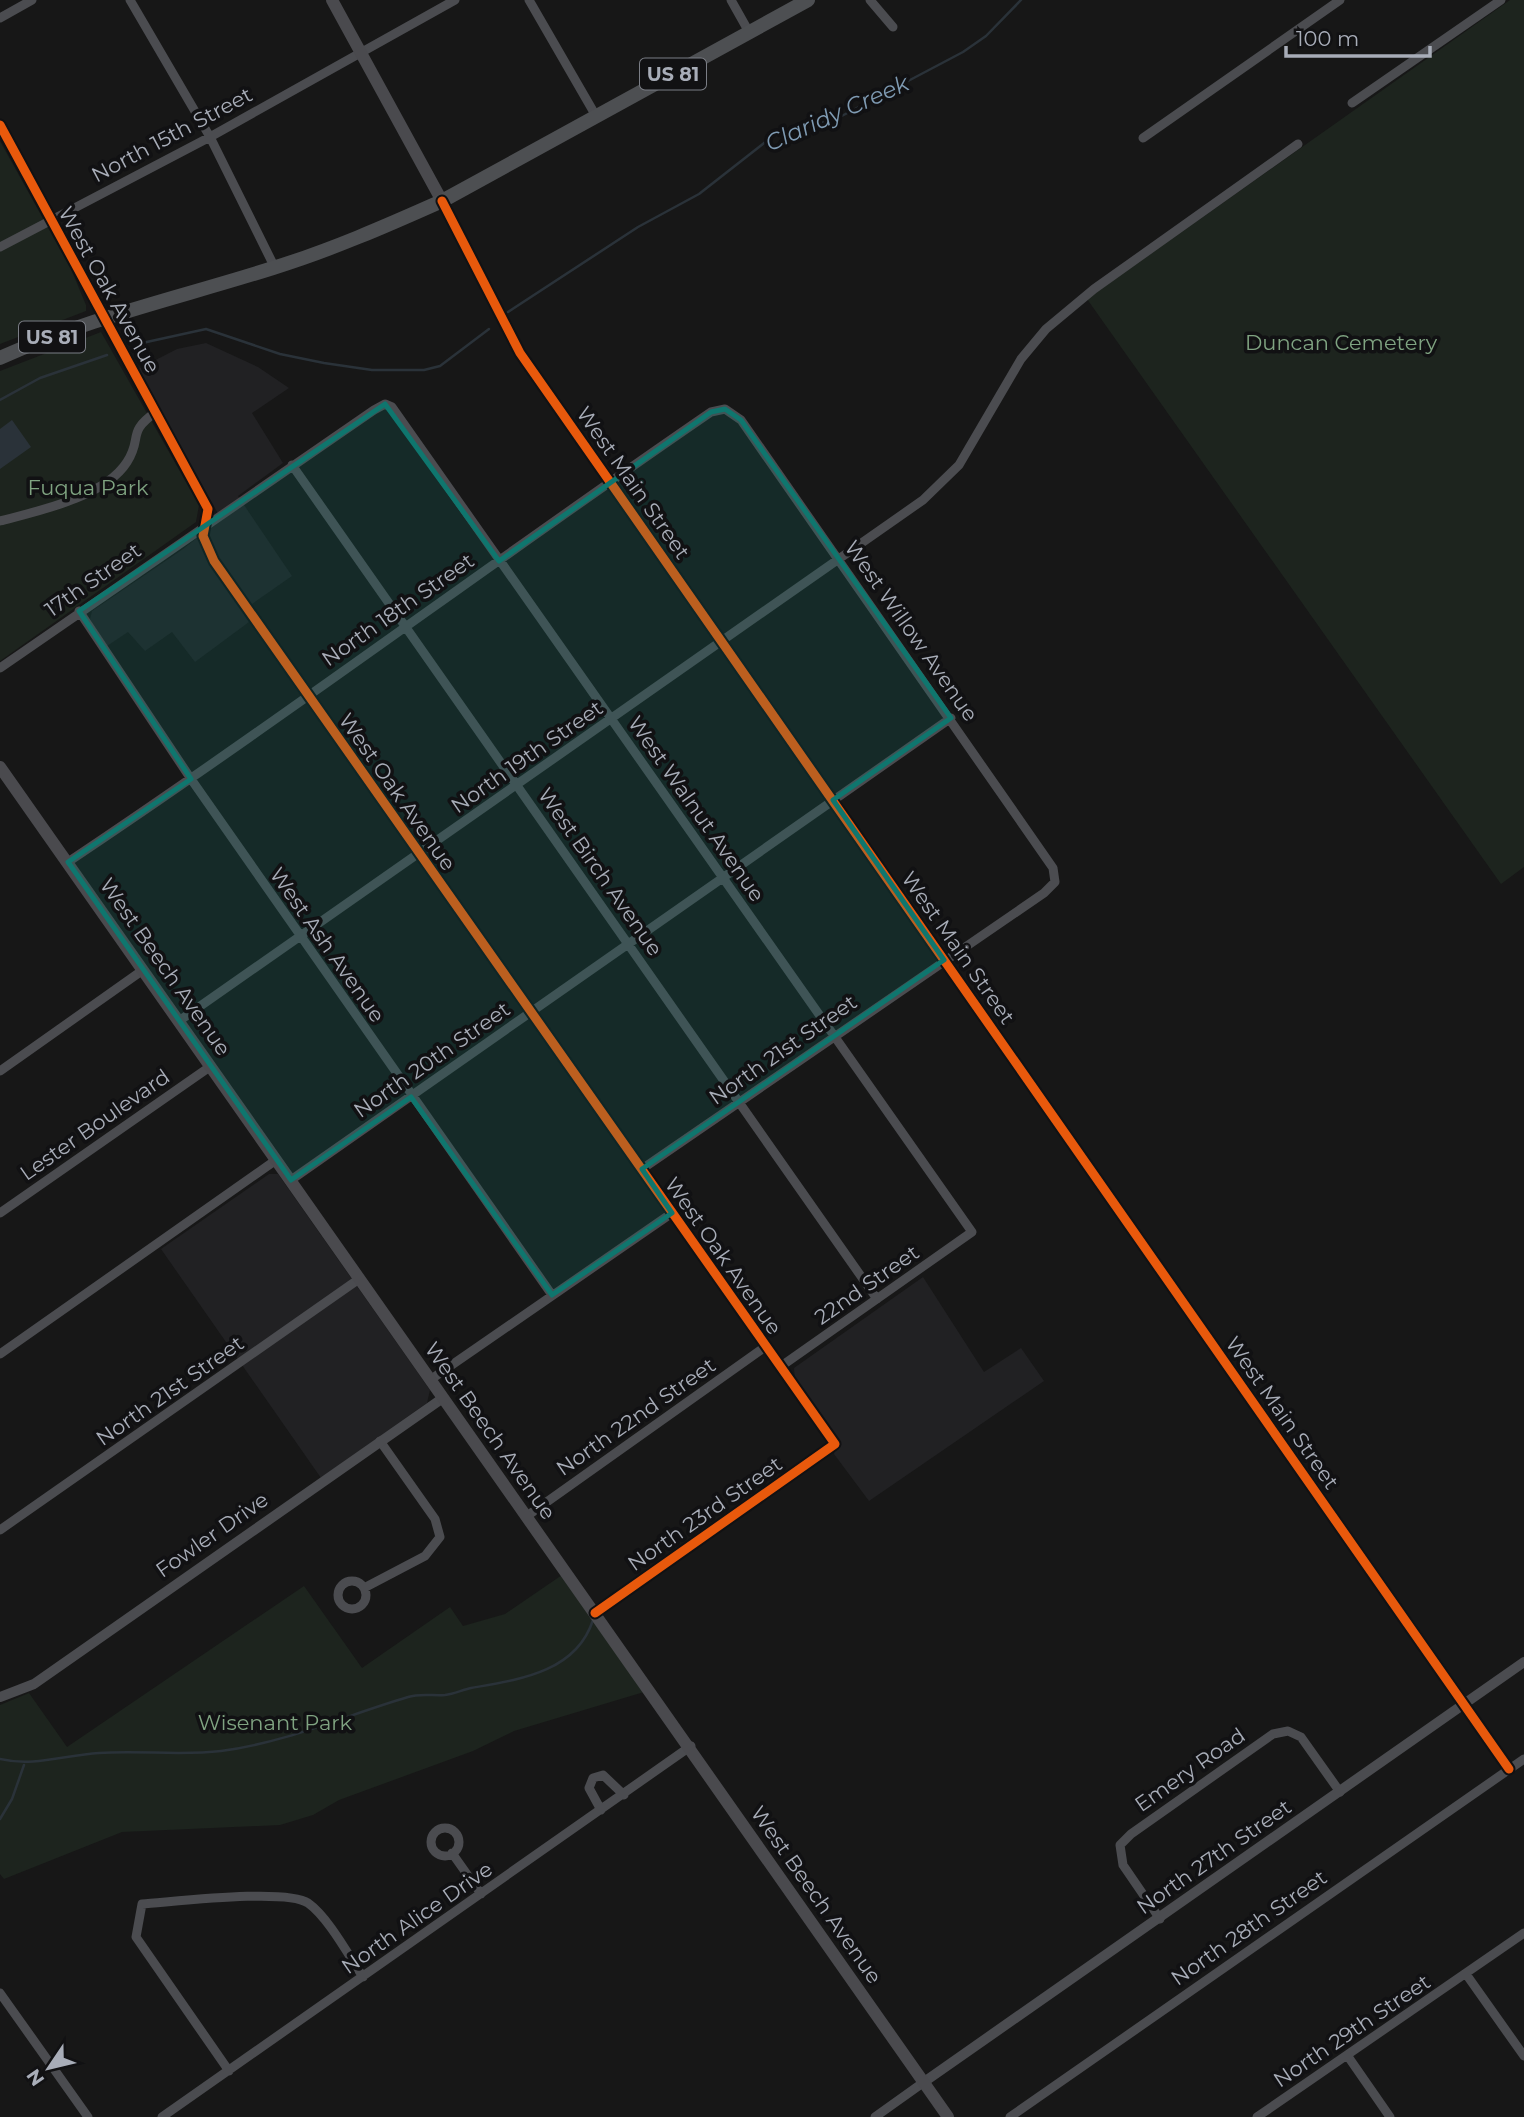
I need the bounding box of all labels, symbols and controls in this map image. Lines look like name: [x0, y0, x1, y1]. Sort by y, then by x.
scale bar: [1286, 14, 1430, 58]
text: 100 m: [1296, 26, 1359, 51]
road number: US 81: [640, 58, 706, 90]
water label: Claridy Creek: [761, 68, 914, 157]
street label: North 15th Street: [87, 82, 256, 187]
street label: West Oak Avenue: [53, 202, 166, 377]
road number: US 81: [19, 322, 85, 352]
park label: Duncan Cemetery: [1245, 330, 1438, 355]
street label: West Main Street: [571, 402, 695, 564]
park label: Fuqua Park: [27, 475, 149, 500]
street label: West Willow Avenue: [839, 535, 983, 726]
street label: 17th Street: [40, 537, 145, 622]
street label: North 18th Street: [317, 548, 479, 671]
street label: North 19th Street: [446, 695, 607, 818]
street label: West Oak Avenue: [334, 708, 461, 875]
street label: West Walnut Avenue: [623, 711, 770, 906]
street label: West Birch Avenue: [533, 783, 668, 961]
street label: West Ash Avenue: [265, 862, 390, 1027]
street label: West Main Street: [896, 867, 1020, 1029]
street label: West Beech Avenue: [95, 873, 236, 1060]
street label: North 21st Street: [704, 989, 861, 1110]
street label: North 20th Street: [349, 996, 515, 1123]
street label: Lester Boulevard: [15, 1064, 174, 1186]
street label: West Oak Avenue: [660, 1172, 787, 1339]
street label: 22nd Street: [810, 1240, 924, 1330]
street label: North 21st Street: [91, 1330, 248, 1451]
street label: West Main Street: [1220, 1332, 1344, 1494]
street label: West Beech Avenue: [420, 1337, 561, 1524]
street label: North 22nd Street: [551, 1352, 720, 1481]
street label: North 23rd Street: [623, 1451, 787, 1576]
street label: Fowler Drive: [151, 1487, 273, 1583]
park label: Wisenant Park: [198, 1710, 353, 1735]
street label: Emery Road: [1130, 1722, 1250, 1817]
street label: North 27th Street: [1132, 1794, 1296, 1919]
street label: West Beech Avenue: [746, 1801, 887, 1988]
street label: North Alice Drive: [336, 1856, 497, 1979]
street label: North 28th Street: [1166, 1865, 1331, 1991]
street label: North 29th Street: [1269, 1969, 1435, 2092]
north arrow: [14, 2033, 84, 2103]
text: N: [22, 2065, 49, 2090]

